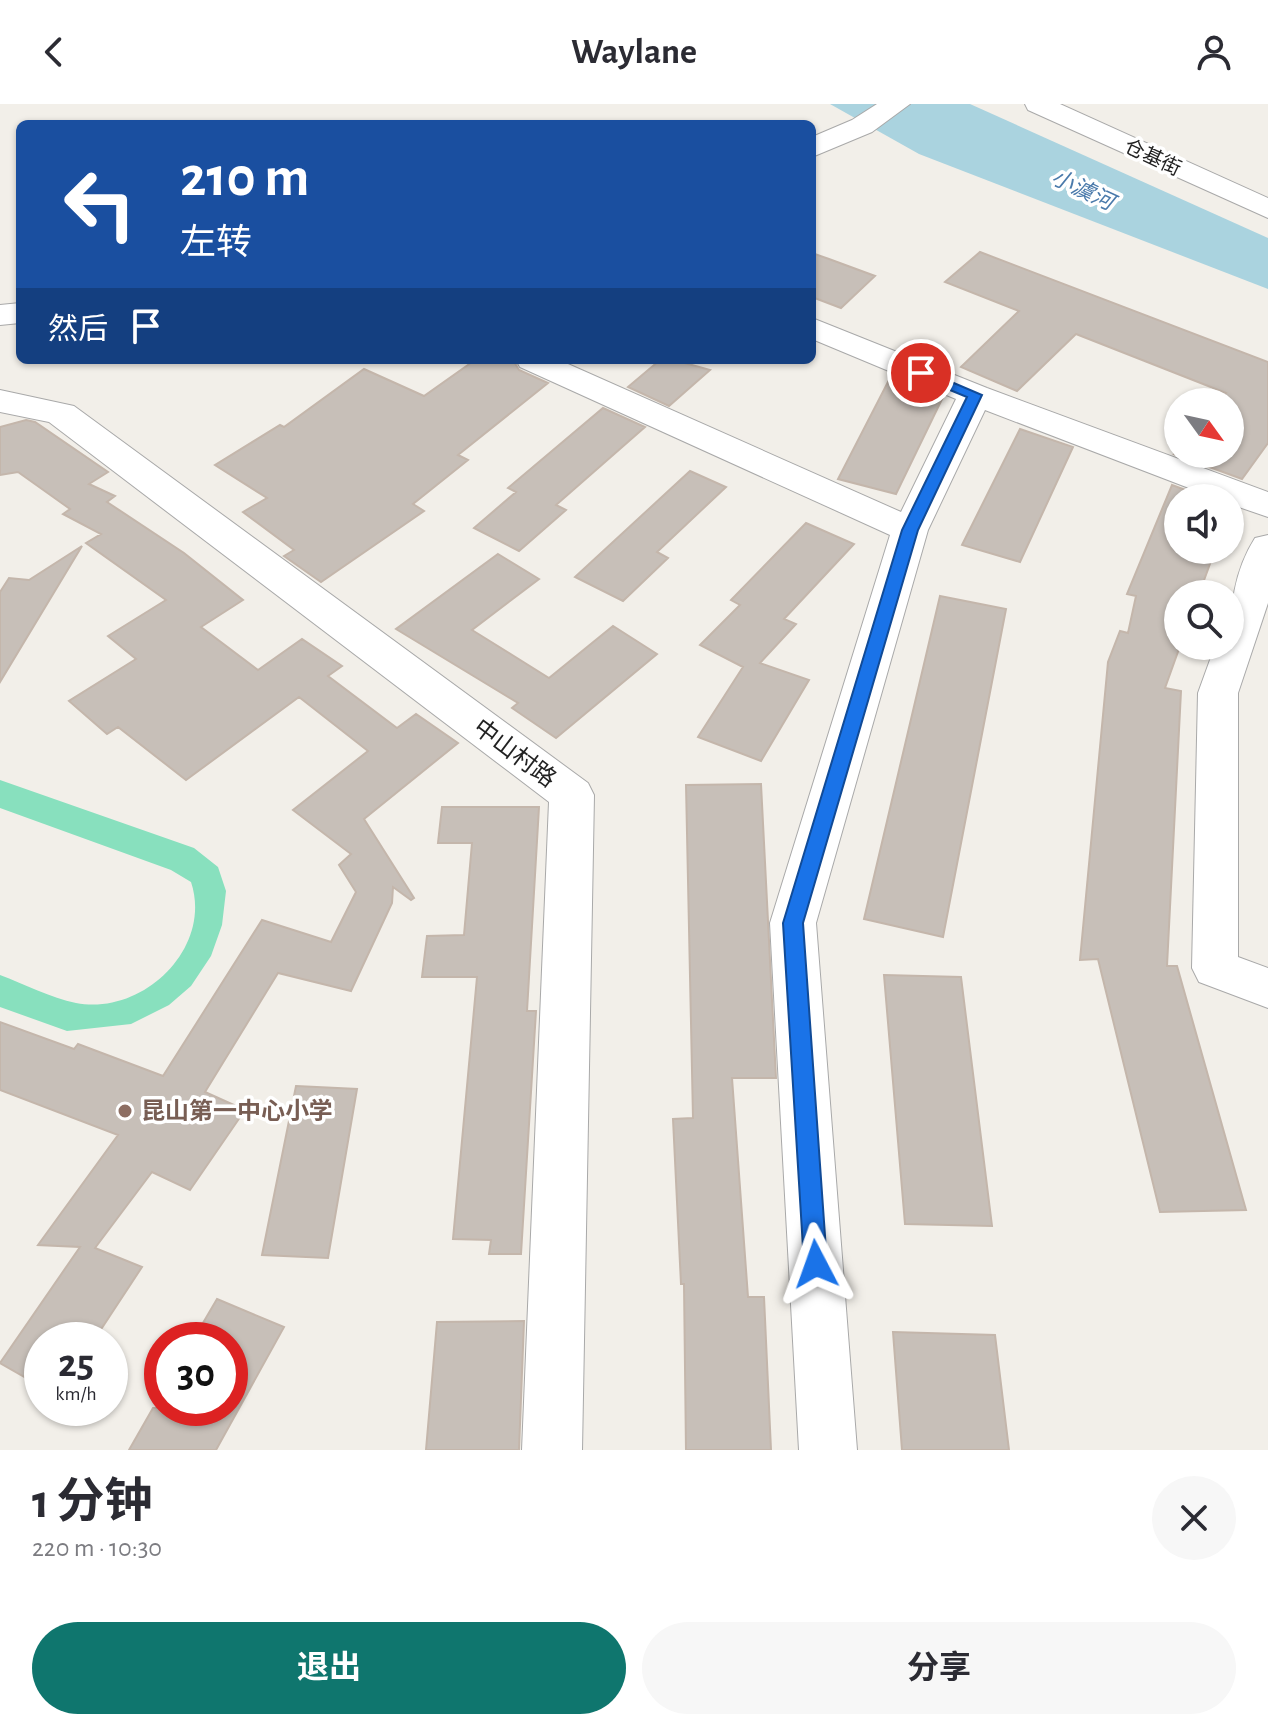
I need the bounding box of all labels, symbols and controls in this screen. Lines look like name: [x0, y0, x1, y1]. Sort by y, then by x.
icon: back: [32, 30, 76, 74]
icon: person: [1192, 30, 1236, 74]
text: Waylane: [571, 34, 697, 70]
street label: 仓基街: [1121, 135, 1184, 180]
text: 210 m: [180, 150, 309, 206]
icon: left: [48, 152, 152, 256]
water label: 小澞河: [1048, 165, 1121, 216]
text: 左转: [180, 225, 252, 261]
icon: arrive: [124, 304, 168, 348]
text: 然后: [48, 315, 108, 345]
pin: [887, 339, 955, 407]
icon: arrive: [899, 351, 943, 395]
north arrow: [1164, 388, 1244, 468]
map controls: [1164, 388, 1244, 660]
button: sound: [1164, 484, 1244, 564]
button: search: [1164, 580, 1244, 660]
street label: 中山村路: [469, 714, 561, 792]
place label: 昆山第一中心小学: [141, 1098, 333, 1124]
marker: 昆山第一中心小学: [116, 1102, 134, 1120]
position arrow: [774, 1222, 858, 1306]
speed limit sign: 30: [144, 1322, 248, 1426]
text: 25: [58, 1344, 94, 1384]
text: km/h: [55, 1384, 97, 1404]
button: close: [1152, 1476, 1236, 1560]
text: 1 分钟: [32, 1479, 153, 1527]
text: 220 m · 10:30: [32, 1535, 162, 1561]
button: 退出: [32, 1622, 626, 1714]
button: 分享: [642, 1622, 1236, 1714]

